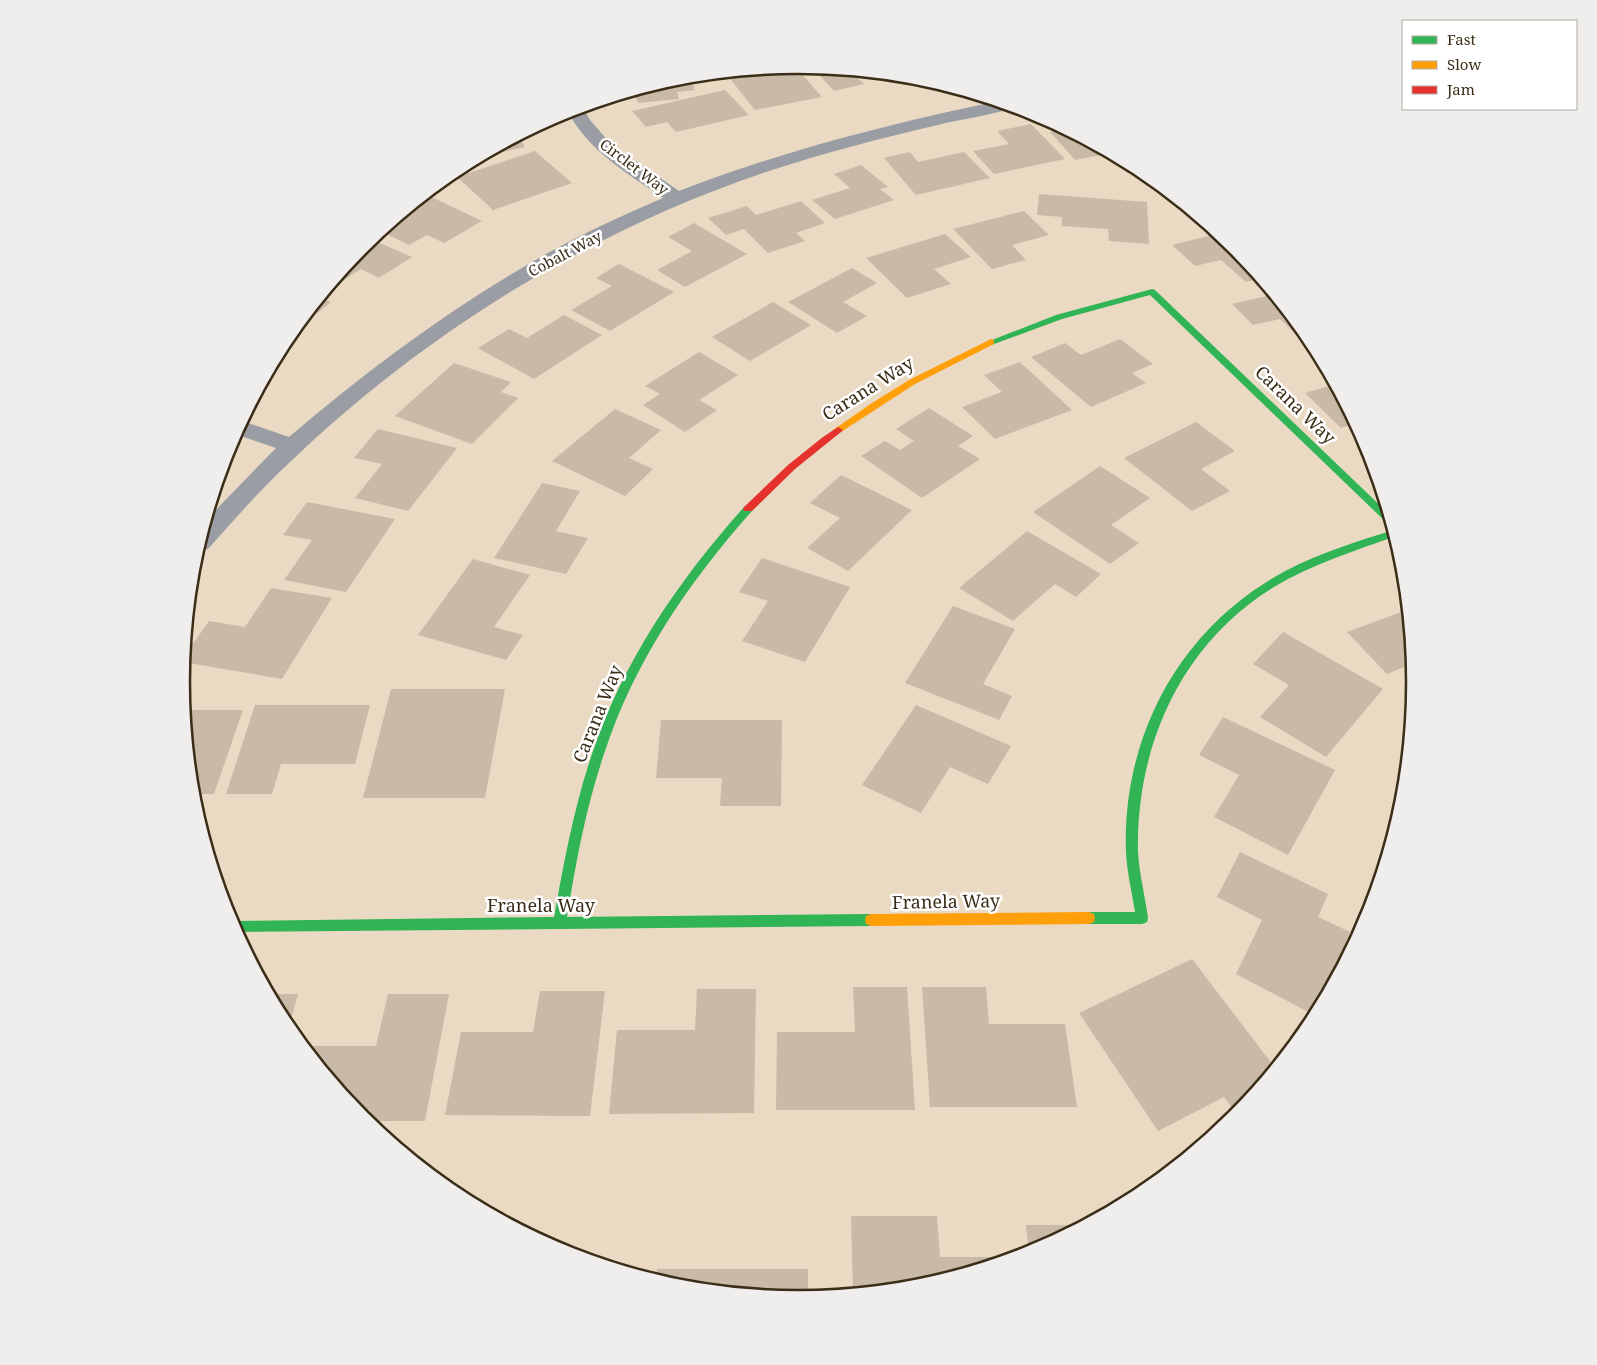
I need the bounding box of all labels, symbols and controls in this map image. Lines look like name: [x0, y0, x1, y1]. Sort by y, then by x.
legend: [1402, 20, 1577, 110]
text: Fast: [1447, 29, 1476, 49]
text: Slow: [1447, 54, 1481, 74]
text: Jam: [1446, 79, 1475, 99]
street label: Circlet Way: [596, 134, 674, 199]
street label: Cobalt Way: [524, 225, 605, 281]
street label: Carana Way: [817, 350, 918, 426]
street label: Carana Way: [1250, 360, 1342, 449]
street label: Carana Way: [567, 660, 628, 766]
street label: Franela Way: [892, 888, 1001, 914]
street label: Franela Way: [487, 893, 596, 917]

